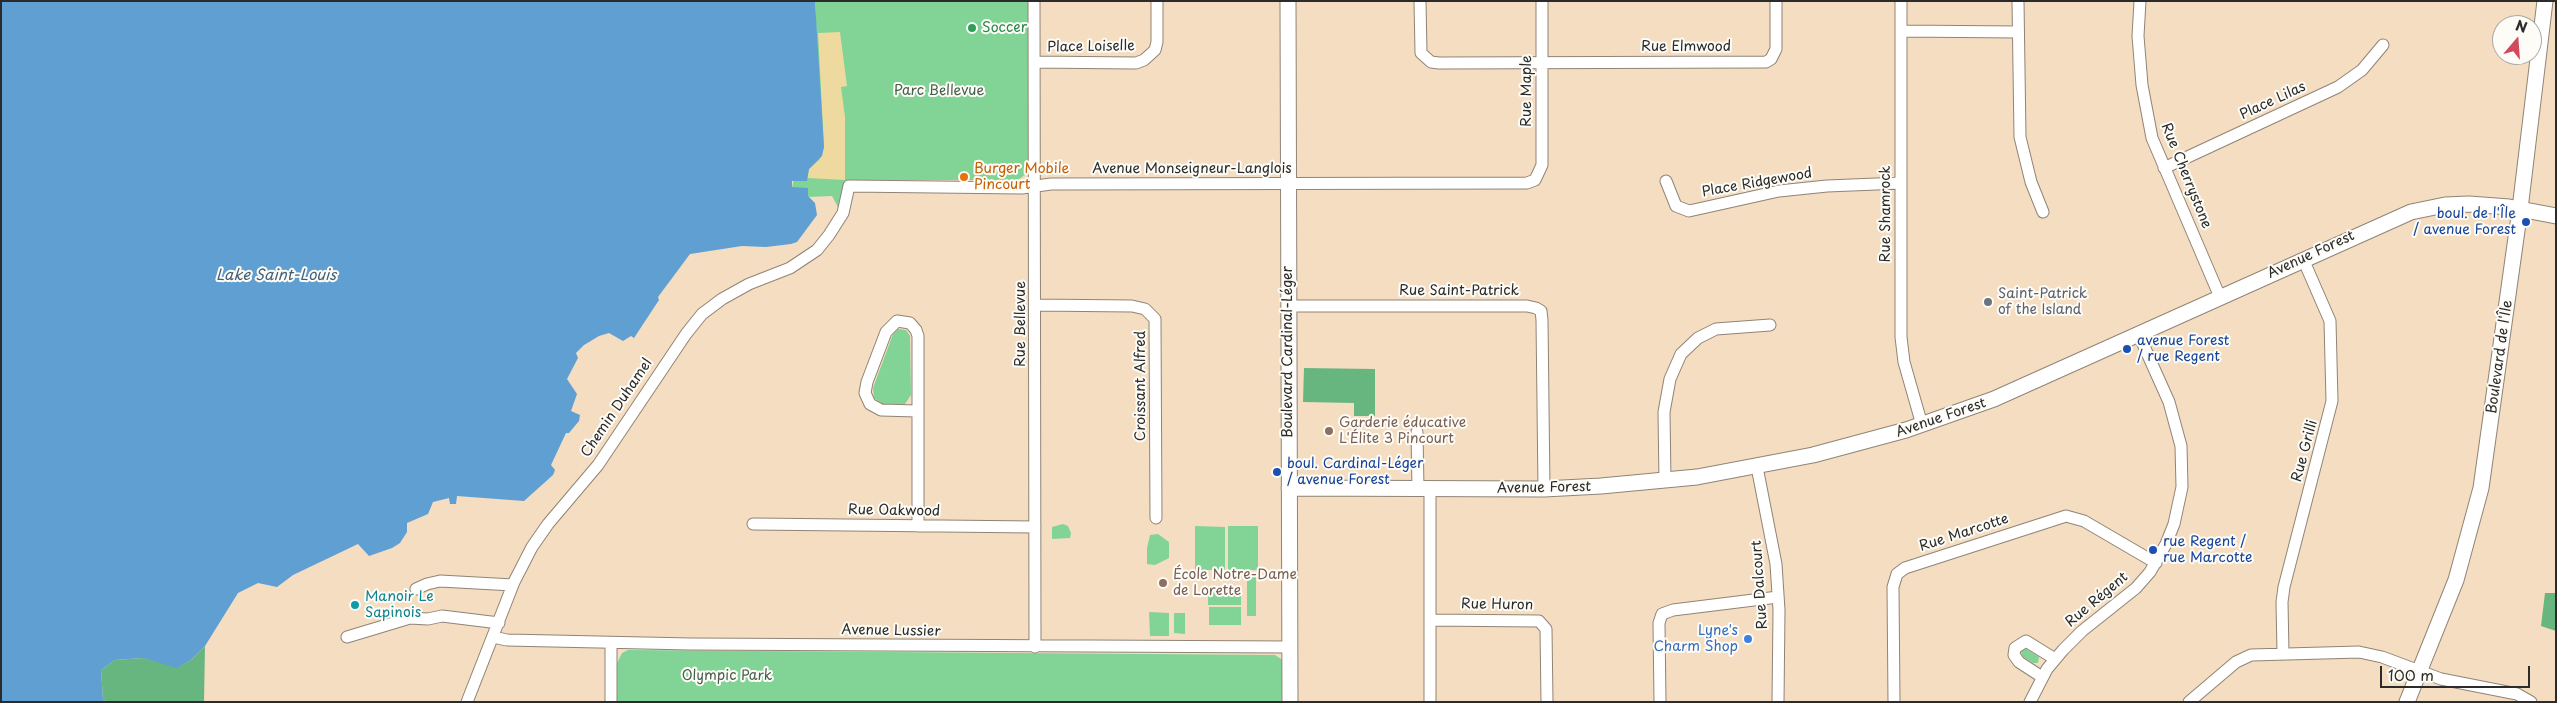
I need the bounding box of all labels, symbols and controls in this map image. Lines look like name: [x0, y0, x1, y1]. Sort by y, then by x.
north arrow: [2492, 15, 2542, 65]
text: N: [2513, 15, 2530, 38]
place label: Soccer: [982, 20, 1027, 36]
marker: Soccer: [966, 22, 978, 34]
street label: Place Loiselle: [1047, 38, 1135, 56]
street label: Rue Elmwood: [1641, 39, 1731, 55]
street label: Rue Maple: [1519, 55, 1535, 127]
street label: Place Lilas: [2237, 78, 2309, 124]
park label: Parc Bellevue: [894, 83, 984, 99]
street label: Rue Cherrystone: [2157, 121, 2215, 231]
place label: Burger Mobile Pincourt: [974, 161, 1069, 193]
street label: Avenue Monseigneur-Langlois: [1092, 161, 1292, 177]
street label: Place Ridgewood: [1701, 165, 1813, 201]
street label: Rue Shamrock: [1878, 166, 1894, 262]
marker: Burger Mobile Pincourt: [958, 171, 970, 183]
place label: boul. de l'Île / avenue Forest: [2413, 206, 2516, 238]
marker: boul. de l'Île / avenue Forest: [2520, 216, 2532, 228]
street label: Avenue Forest: [2265, 228, 2357, 282]
street label: Boulevard Cardinal-Léger: [1280, 266, 1296, 438]
water label: Lake Saint-Louis: [216, 267, 336, 285]
street label: Rue Bellevue: [1013, 281, 1029, 367]
street label: Rue Saint-Patrick: [1399, 283, 1519, 299]
place label: Saint-Patrick of the Island: [1998, 286, 2087, 318]
marker: Saint-Patrick of the Island: [1982, 296, 1994, 308]
street label: Boulevard de l'Île: [2484, 299, 2516, 415]
street label: Croissant Alfred: [1133, 331, 1149, 441]
place label: avenue Forest / rue Regent: [2137, 333, 2229, 366]
marker: avenue Forest / rue Regent: [2121, 343, 2133, 355]
street label: Chemin Duhamel: [578, 356, 656, 460]
street label: Avenue Forest: [1894, 395, 1988, 441]
place label: Garderie éducative L'Élite 3 Pincourt: [1339, 415, 1466, 448]
street label: Rue Grilli: [2289, 418, 2321, 484]
marker: Garderie éducative L'Élite 3 Pincourt: [1323, 425, 1335, 437]
place label: boul. Cardinal-Léger / avenue Forest: [1287, 456, 1424, 488]
marker: boul. Cardinal-Léger / avenue Forest: [1271, 466, 1283, 478]
street label: Avenue Forest: [1497, 479, 1591, 497]
street label: Rue Oakwood: [848, 502, 940, 520]
street label: Rue Marcotte: [1917, 511, 2011, 555]
place label: rue Regent / rue Marcotte: [2163, 534, 2252, 566]
street label: Rue Dalcourt: [1749, 540, 1771, 630]
marker: rue Regent / rue Marcotte: [2147, 544, 2159, 556]
place label: École Notre-Dame de Lorette: [1173, 567, 1297, 600]
street label: Rue Régent: [2062, 569, 2132, 631]
marker: École Notre-Dame de Lorette: [1157, 577, 1169, 589]
place label: Manoir Le Sapinois: [365, 589, 434, 622]
street label: Rue Huron: [1461, 596, 1533, 614]
marker: Manoir Le Sapinois: [349, 599, 361, 611]
street label: Avenue Lussier: [841, 622, 941, 640]
place label: Lyne's Charm Shop: [1653, 623, 1738, 656]
marker: Lyne's Charm Shop: [1742, 633, 1754, 645]
scale bar: [2382, 656, 2532, 688]
text: 100 m: [2388, 663, 2434, 686]
park label: Olympic Park: [682, 668, 772, 684]

